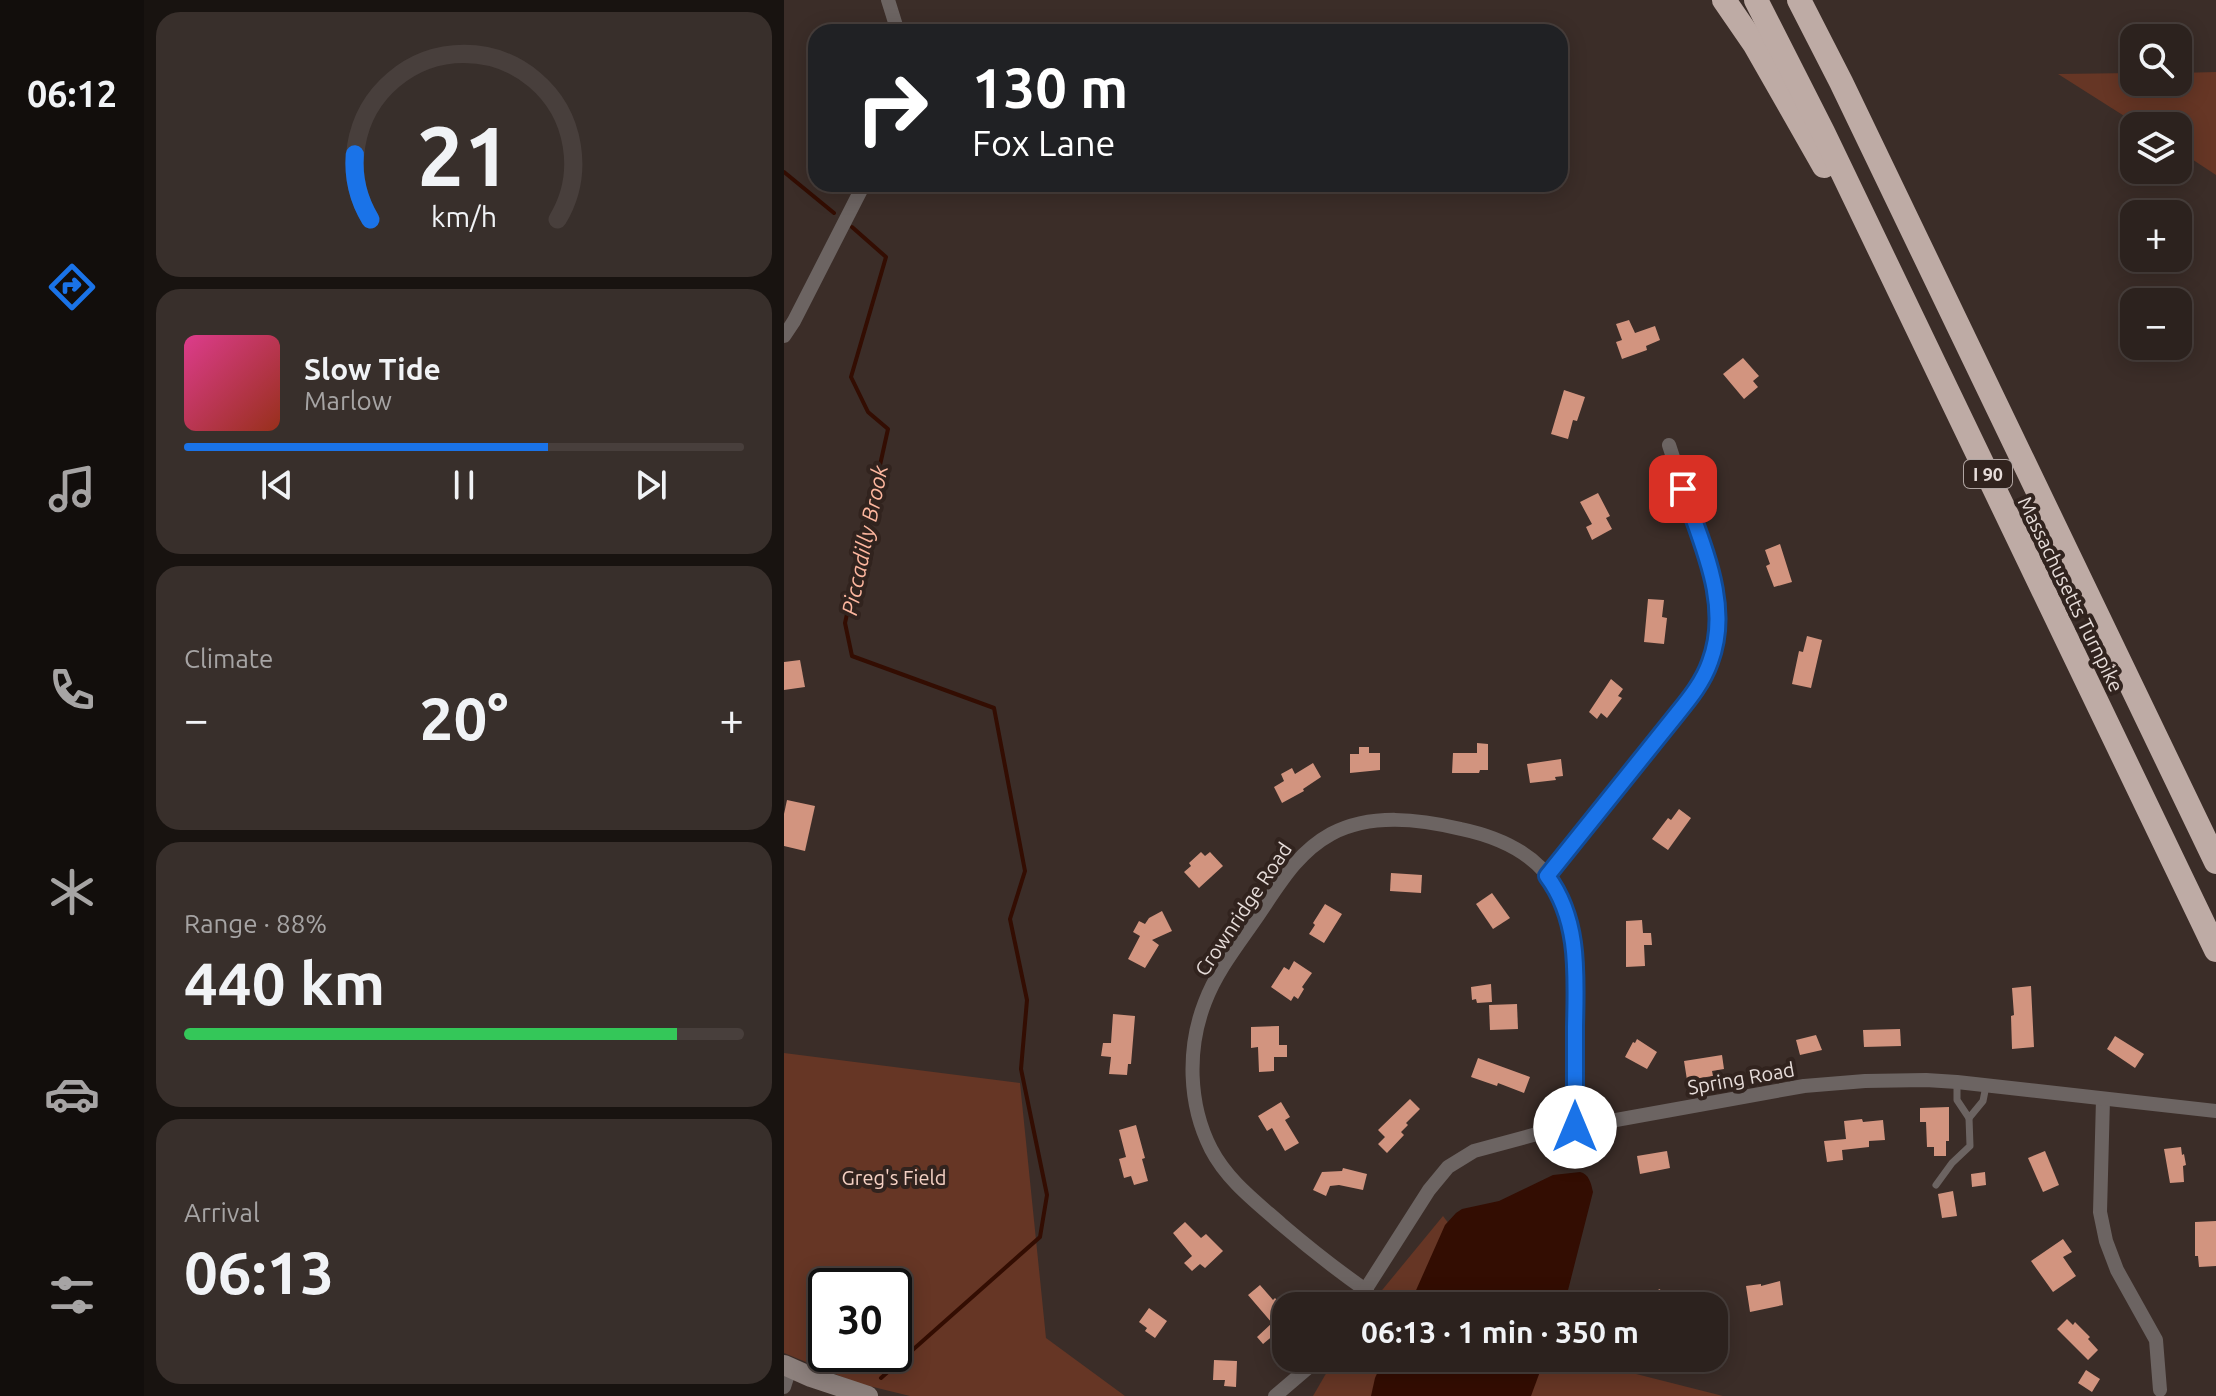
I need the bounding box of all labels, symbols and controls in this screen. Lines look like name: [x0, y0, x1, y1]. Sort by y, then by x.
map controls: [2120, 24, 2192, 360]
button: search: [2120, 24, 2192, 96]
icon: right: [840, 56, 944, 160]
text: 130 m: [972, 56, 1128, 119]
text: 06:12: [27, 73, 117, 114]
text: 21: [417, 108, 511, 202]
button: layers: [2120, 112, 2192, 184]
text: Fox Lane: [972, 122, 1115, 163]
button: +: [2120, 200, 2192, 272]
text: km/h: [431, 201, 497, 233]
icon: directions: [44, 259, 100, 315]
button: −: [2120, 288, 2192, 360]
text: Slow Tide: [304, 352, 441, 386]
text: Marlow: [304, 386, 392, 415]
pin: [1649, 455, 1717, 523]
road number: I 90: [1964, 460, 2012, 488]
icon: music: [44, 461, 100, 517]
water label: Piccadilly Brook: [836, 462, 892, 617]
icon: previous: [255, 463, 299, 507]
icon: pause: [442, 463, 486, 507]
icon: next: [629, 463, 673, 507]
icon: arrive: [1661, 467, 1705, 511]
street label: Massachusetts Turnpike: [2014, 493, 2128, 695]
text: Climate: [184, 644, 273, 673]
icon: phone: [44, 662, 100, 718]
text: 20°: [420, 684, 508, 751]
text: −: [184, 694, 209, 743]
text: +: [719, 694, 744, 743]
street label: Crownridge Road: [1190, 838, 1296, 980]
icon: climate: [44, 864, 100, 920]
text: Range · 88%: [184, 909, 327, 938]
text: 440 km: [184, 949, 385, 1016]
street label: Spring Road: [1686, 1057, 1796, 1099]
icon: car: [44, 1066, 100, 1122]
position arrow: [1533, 1085, 1617, 1169]
park label: Greg's Field: [842, 1166, 946, 1189]
text: Arrival: [184, 1198, 260, 1227]
text: 06:13: [184, 1238, 334, 1305]
icon: filters: [44, 1267, 100, 1323]
speed limit sign: 30: [808, 1268, 912, 1372]
text: 06:13 · 1 min · 350 m: [1361, 1315, 1639, 1349]

